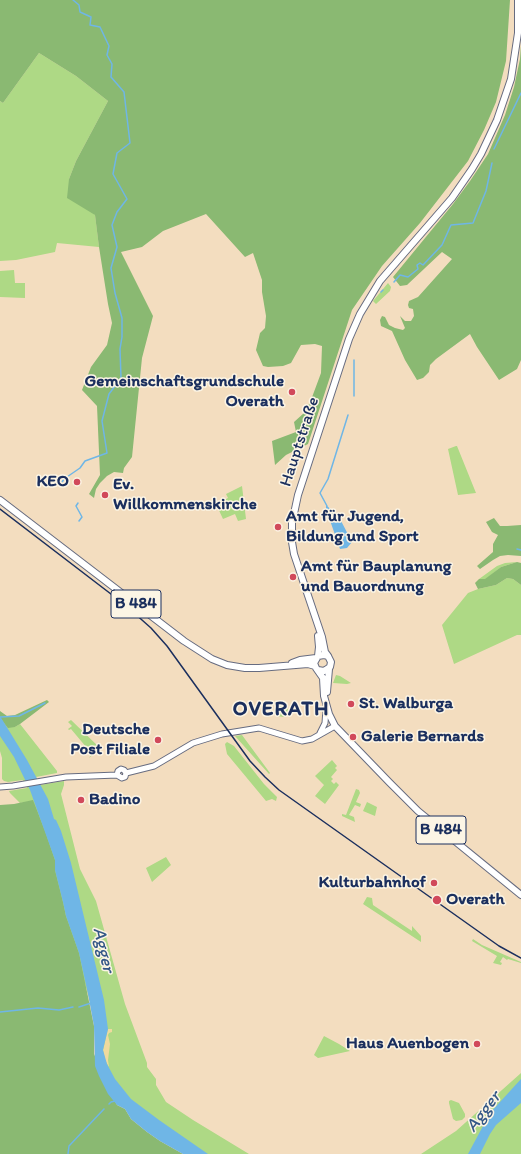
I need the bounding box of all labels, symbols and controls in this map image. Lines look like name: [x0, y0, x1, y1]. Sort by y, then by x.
place label: Gemeinschaftsgrundschule Overath: [85, 372, 284, 412]
marker: Gemeinschaftsgrundschule Overath: [287, 387, 297, 397]
street label: Hauptstraße: [276, 395, 324, 489]
place label: KEO: [36, 472, 69, 492]
place label: Ev. Willkommenskirche: [113, 475, 257, 515]
marker: KEO: [72, 477, 82, 487]
marker: Ev. Willkommenskirche: [100, 490, 110, 500]
place label: Amt für Jugend, Bildung und Sport: [286, 507, 419, 547]
marker: Amt für Jugend, Bildung und Sport: [273, 522, 283, 532]
place label: Amt für Bauplanung und Bauordnung: [301, 557, 451, 597]
marker: Amt für Bauplanung und Bauordnung: [288, 572, 298, 582]
road number: B 484: [111, 590, 161, 618]
place label: St. Walburga: [359, 694, 453, 714]
district label: OVERATH: [232, 697, 330, 723]
marker: St. Walburga: [346, 699, 356, 709]
place label: Deutsche Post Filiale: [70, 720, 150, 760]
place label: Galerie Bernards: [361, 727, 484, 747]
marker: Galerie Bernards: [348, 732, 358, 742]
marker: Deutsche Post Filiale: [153, 735, 163, 745]
place label: Badino: [89, 790, 140, 810]
marker: Badino: [76, 795, 86, 805]
road number: B 484: [416, 816, 466, 844]
place label: Kulturbahnhof: [319, 873, 426, 893]
marker: Kulturbahnhof: [429, 878, 439, 888]
place label: Overath: [446, 890, 505, 910]
marker: Overath: [431, 894, 443, 906]
water label: Agger: [87, 925, 119, 975]
place label: Haus Auenbogen: [346, 1034, 469, 1054]
marker: Haus Auenbogen: [472, 1039, 482, 1049]
water label: Agger: [462, 1087, 506, 1137]

